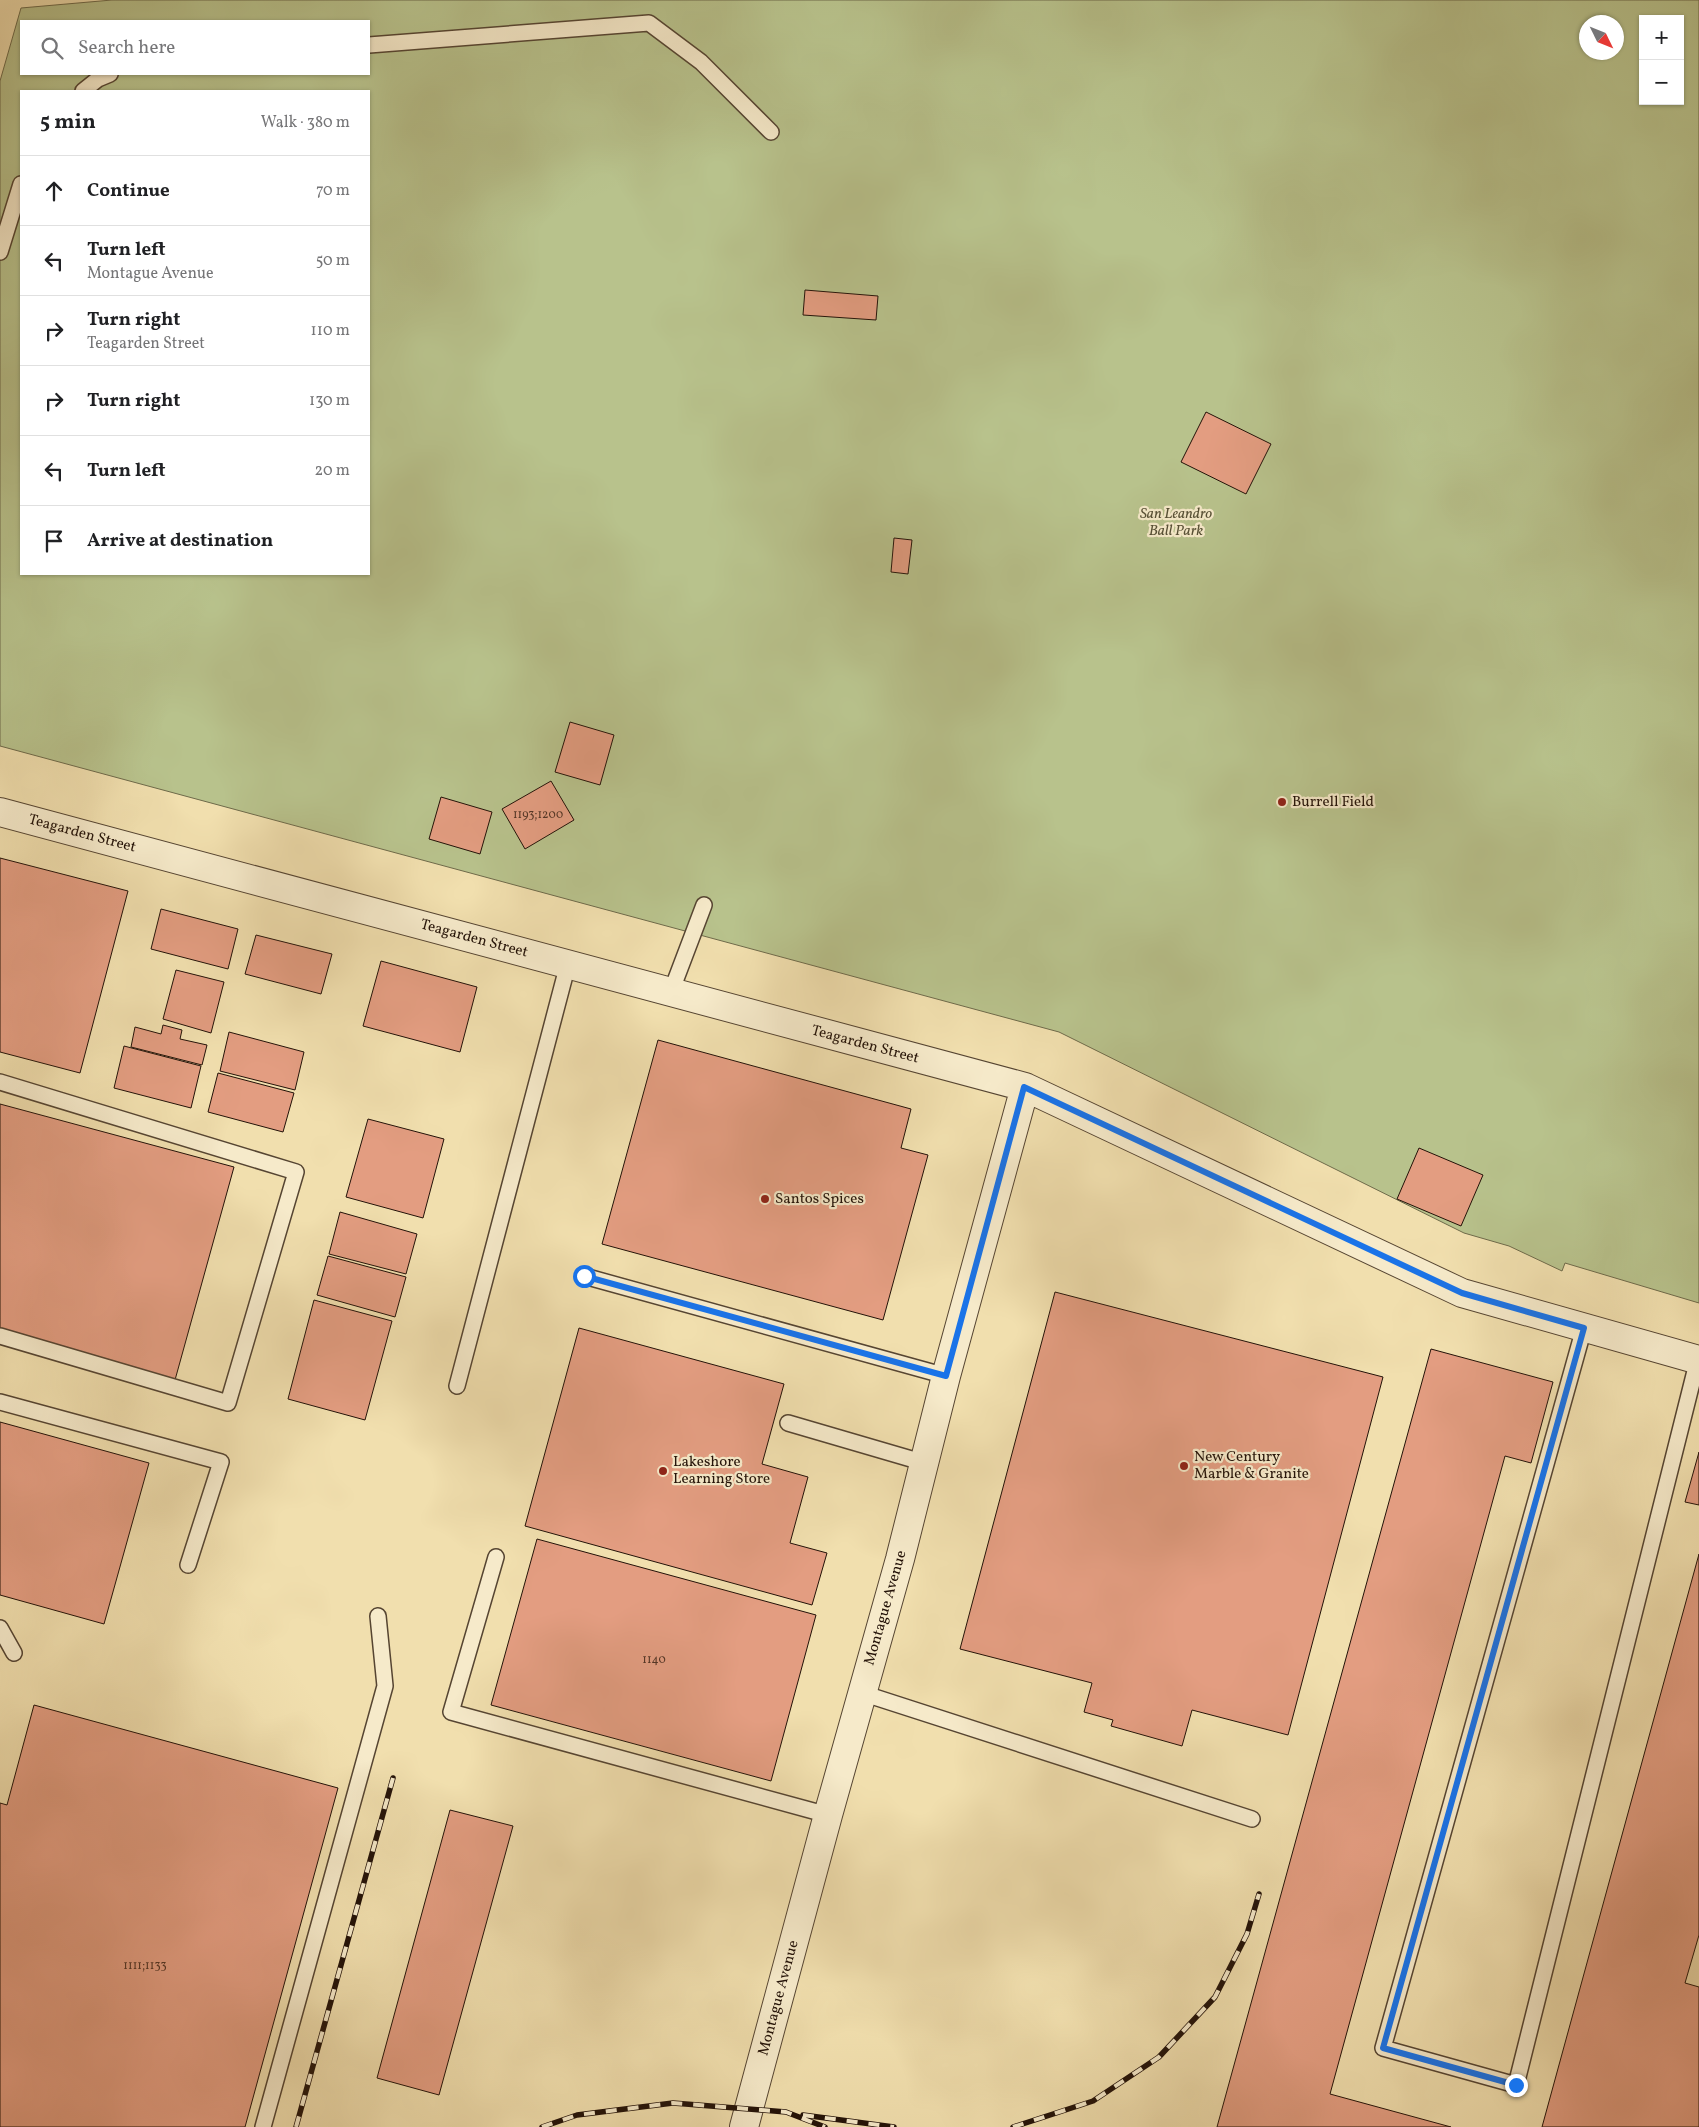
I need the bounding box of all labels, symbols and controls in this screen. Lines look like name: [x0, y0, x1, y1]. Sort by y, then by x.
north arrow: [1579, 15, 1624, 60]
map controls: [1639, 15, 1684, 105]
button: +: [1639, 15, 1684, 60]
search box: [20, 20, 370, 75]
icon: search: [38, 34, 66, 62]
text: Search here: [78, 35, 175, 61]
button: −: [1639, 60, 1684, 105]
text: 5 min: [40, 108, 96, 137]
text: Walk · 380 m: [261, 112, 350, 134]
icon: ahead: [40, 177, 68, 205]
text: Continue: [87, 178, 170, 204]
text: 70 m: [316, 180, 350, 202]
text: Turn left: [87, 237, 166, 263]
icon: left: [40, 247, 68, 275]
text: 50 m: [316, 250, 350, 272]
text: Montague Avenue: [87, 263, 214, 285]
text: Turn right: [87, 307, 180, 333]
icon: right: [40, 317, 68, 345]
text: 110 m: [311, 320, 350, 342]
text: Teagarden Street: [87, 333, 205, 355]
icon: right: [40, 387, 68, 415]
text: Turn right: [87, 388, 180, 414]
text: 130 m: [309, 390, 350, 412]
icon: left: [40, 457, 68, 485]
text: Turn left: [87, 458, 166, 484]
text: 20 m: [315, 460, 350, 482]
park label: San Leandro Ball Park: [1140, 504, 1212, 542]
icon: arrive: [40, 527, 68, 555]
text: Arrive at destination: [87, 528, 273, 554]
place label: Burrell Field: [1292, 792, 1374, 813]
marker: Burrell Field: [1276, 796, 1288, 808]
house number: 1193;1200: [513, 807, 563, 823]
street label: Teagarden Street: [26, 810, 138, 858]
street label: Teagarden Street: [418, 915, 530, 963]
street label: Teagarden Street: [809, 1021, 921, 1069]
place label: Santos Spices: [775, 1189, 864, 1210]
marker: Santos Spices: [759, 1193, 771, 1205]
route start: [573, 1265, 596, 1288]
place label: New Century Marble & Granite: [1194, 1447, 1309, 1485]
place label: Lakeshore Learning Store: [673, 1452, 770, 1490]
marker: New Century Marble & Granite: [1178, 1460, 1190, 1472]
marker: Lakeshore Learning Store: [657, 1465, 669, 1477]
street label: Montague Avenue: [860, 1548, 912, 1668]
house number: 1140: [642, 1652, 666, 1668]
street label: Montague Avenue: [754, 1938, 804, 2058]
house number: 1111;1133: [123, 1958, 167, 1974]
route end: [1505, 2074, 1528, 2097]

